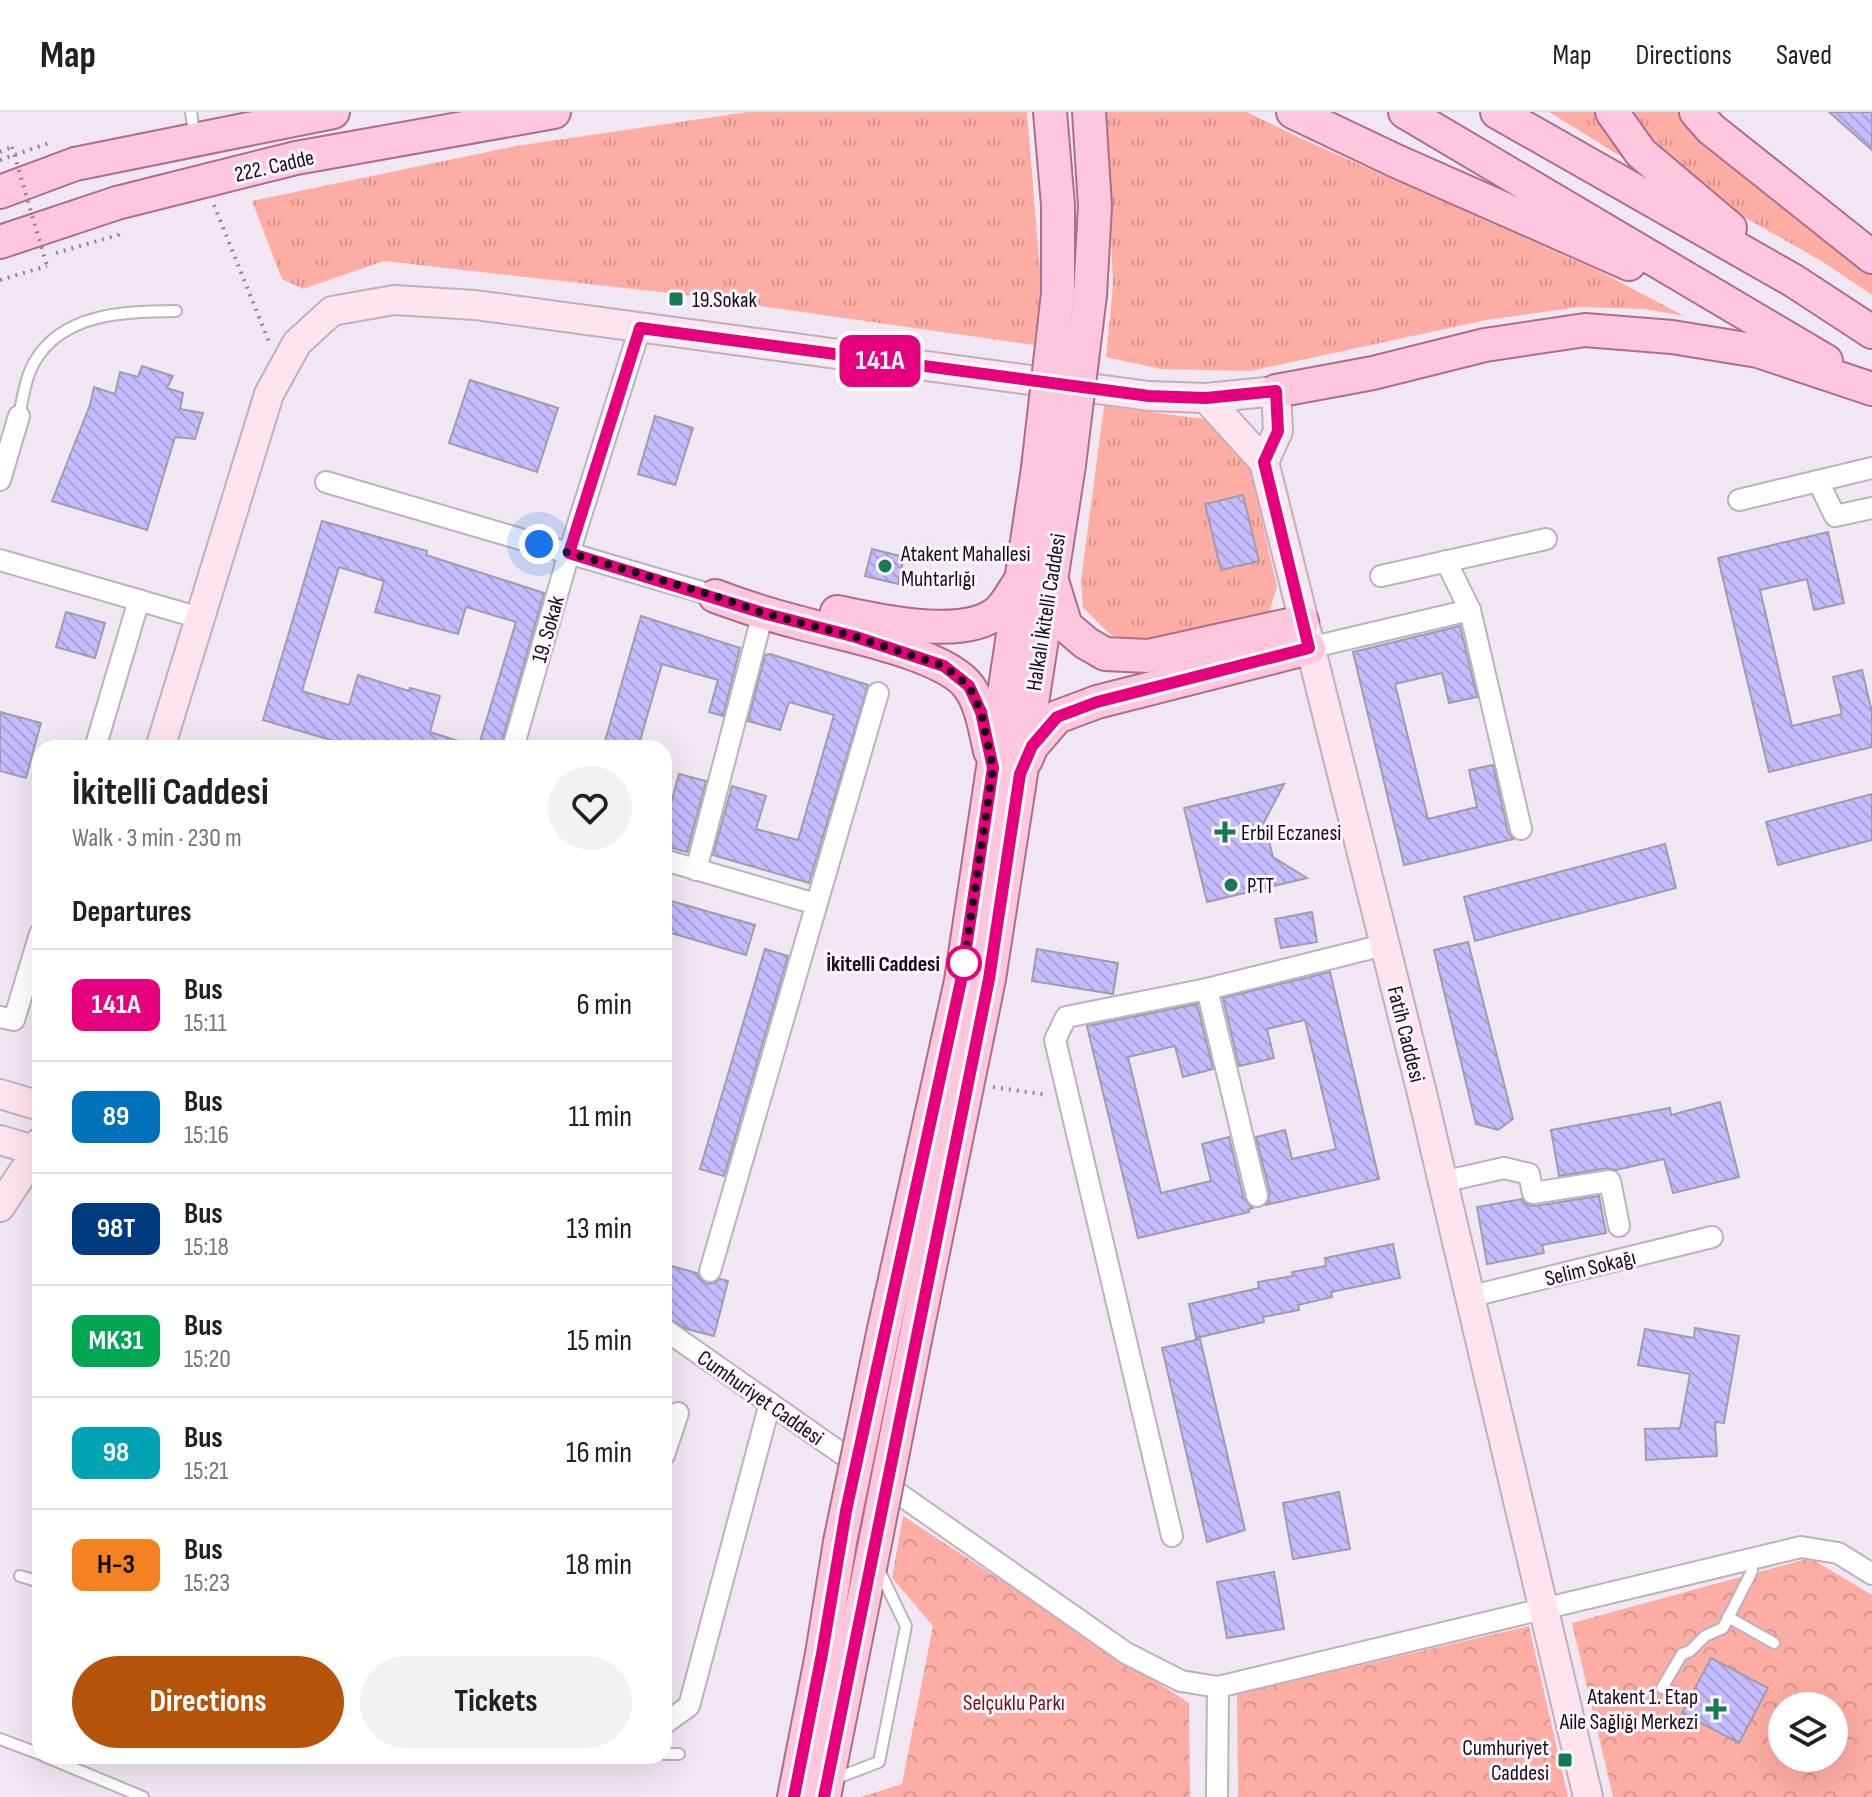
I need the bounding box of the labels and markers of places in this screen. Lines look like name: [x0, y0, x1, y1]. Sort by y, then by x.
place label: 19.Sokak: [692, 287, 757, 314]
marker: 19.Sokak: [667, 290, 685, 308]
place label: Atakent Mahallesi Muhtarlığı: [900, 541, 1031, 593]
marker: Atakent Mahallesi Muhtarlığı: [876, 557, 894, 575]
place label: Erbil Eczanesi: [1241, 820, 1341, 847]
marker: Erbil Eczanesi: [1216, 823, 1234, 841]
place label: PTT: [1247, 873, 1274, 900]
marker: PTT: [1222, 876, 1240, 894]
marker: İkitelli Caddesi: [947, 946, 981, 980]
place label: İkitelli Caddesi: [826, 951, 940, 978]
place label: Atakent 1. Etap Aile Sağlığı Merkezi: [1559, 1684, 1698, 1736]
marker: Atakent 1. Etap Aile Sağlığı Merkezi: [1705, 1698, 1727, 1720]
place label: Cumhuriyet Caddesi: [1462, 1735, 1549, 1787]
marker: Cumhuriyet Caddesi: [1556, 1751, 1574, 1769]

